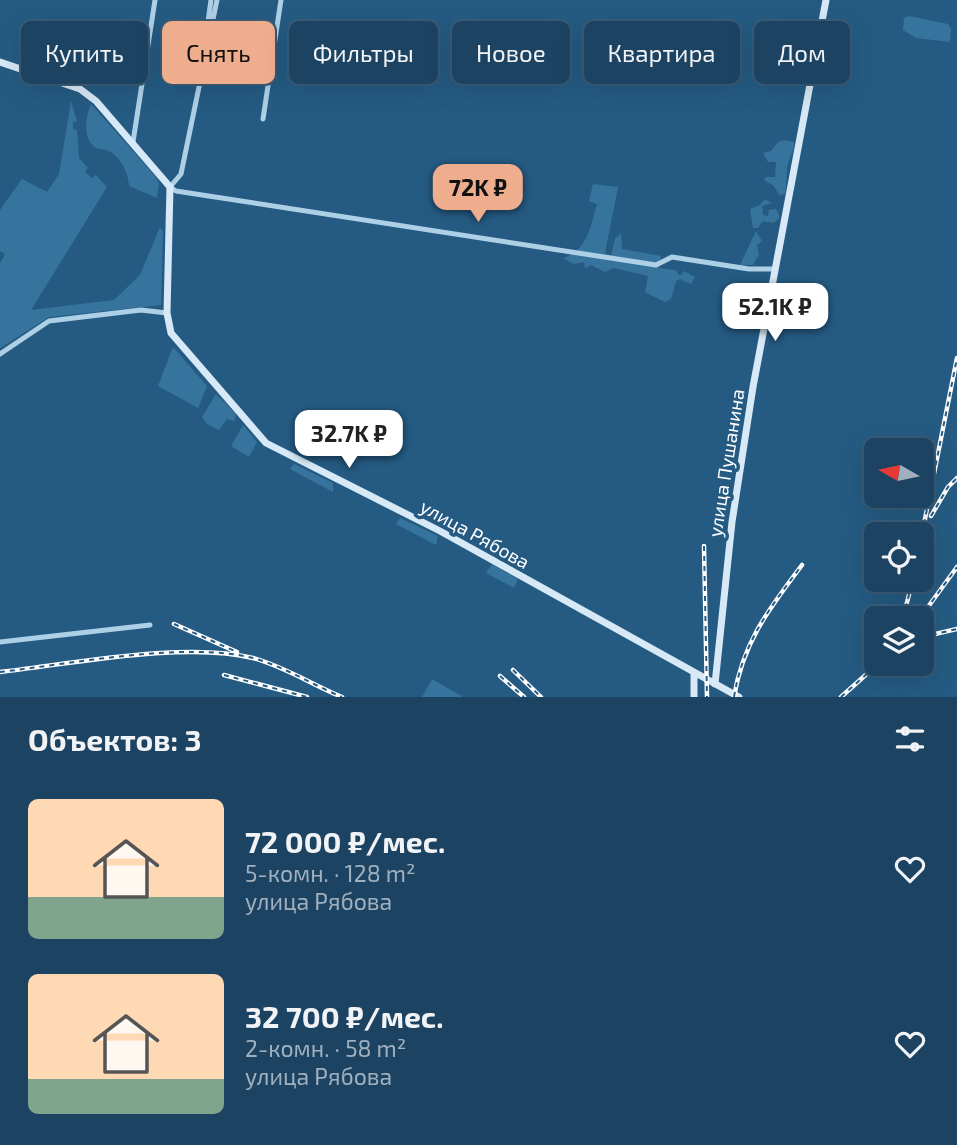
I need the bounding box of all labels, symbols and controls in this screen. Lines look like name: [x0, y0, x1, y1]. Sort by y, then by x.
chip: Купить: [21, 21, 148, 84]
chip: Снять: [162, 21, 275, 84]
chip: Фильтры: [289, 21, 438, 84]
chip: Новое: [452, 21, 570, 84]
chip: Квартира: [584, 21, 740, 84]
chip: Дом: [754, 21, 850, 84]
pin: 72K ₽: [429, 164, 527, 224]
text: 72K ₽: [449, 173, 507, 201]
pin: 52.1K ₽: [710, 284, 840, 343]
text: 52.1K ₽: [738, 292, 812, 320]
street label: улица Пушанина: [702, 387, 750, 539]
pin: 32.7K ₽: [284, 410, 414, 470]
text: 32.7K ₽: [311, 419, 387, 447]
north arrow: [864, 438, 934, 508]
map controls: [864, 438, 934, 676]
street label: улица Рябова: [416, 494, 534, 574]
button: locate: [864, 522, 934, 592]
button: layers: [864, 606, 934, 676]
icon: filters: [891, 720, 929, 758]
text: Объектов: 3: [28, 721, 202, 757]
text: 72 000 ₽/мес.: [245, 823, 445, 859]
icon: home: [84, 827, 168, 911]
icon: heart: [891, 850, 929, 888]
text: 5-комн. · 128 m²: [245, 859, 415, 887]
text: улица Рябова: [245, 887, 392, 915]
text: 32 700 ₽/мес.: [245, 998, 444, 1034]
icon: home: [84, 1002, 168, 1086]
icon: heart: [891, 1025, 929, 1063]
text: 2-комн. · 58 m²: [245, 1034, 406, 1062]
text: улица Рябова: [245, 1062, 392, 1090]

